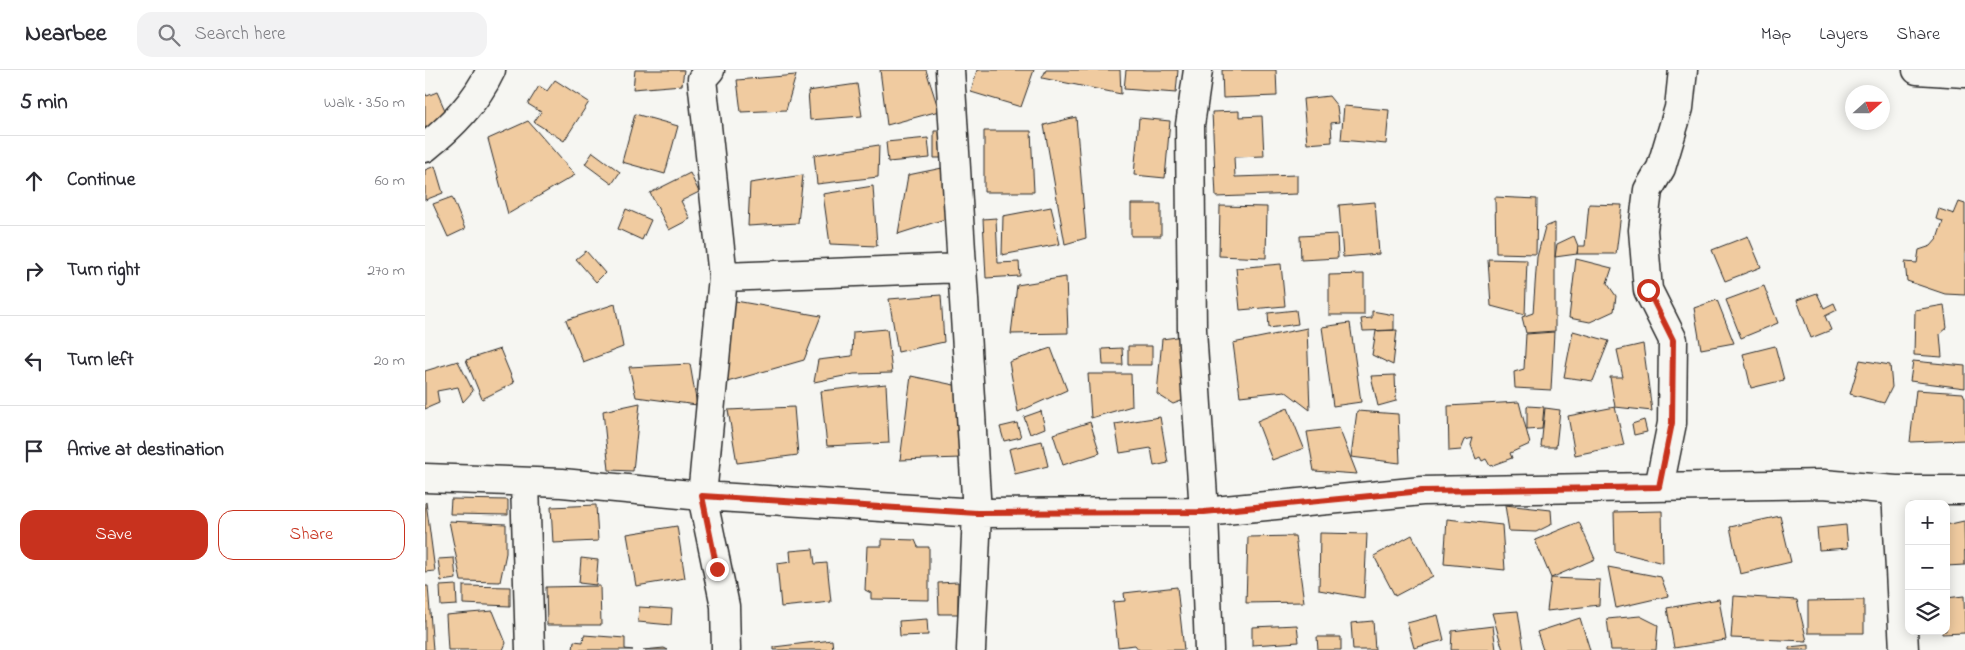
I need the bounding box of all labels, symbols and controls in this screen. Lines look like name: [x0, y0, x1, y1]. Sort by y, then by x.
search box: [137, 12, 487, 57]
text: Nearbee: [25, 17, 107, 52]
icon: search: [155, 21, 183, 49]
text: Search here: [195, 21, 286, 48]
text: Map: [1761, 22, 1791, 48]
text: Layers: [1819, 22, 1869, 48]
text: Share: [1897, 22, 1940, 48]
north arrow: [1845, 85, 1890, 130]
text: 5 min: [20, 88, 68, 118]
text: Walk · 350 m: [324, 91, 405, 115]
icon: ahead: [20, 167, 48, 195]
text: Continue: [67, 167, 135, 194]
text: 60 m: [375, 169, 405, 193]
icon: right: [20, 257, 48, 285]
text: Turn right: [67, 257, 140, 284]
text: 270 m: [367, 259, 405, 283]
route start: [1637, 279, 1660, 302]
icon: left: [20, 347, 48, 375]
text: Turn left: [67, 347, 134, 374]
text: 20 m: [374, 349, 405, 373]
icon: arrive: [20, 437, 48, 465]
text: Arrive at destination: [67, 437, 224, 464]
map controls: [1905, 500, 1950, 635]
button: +: [1905, 500, 1950, 545]
button: Save: [20, 510, 208, 560]
button: Share: [218, 510, 405, 560]
button: −: [1905, 545, 1950, 590]
route end: [706, 558, 729, 581]
button: layers: [1905, 590, 1950, 635]

